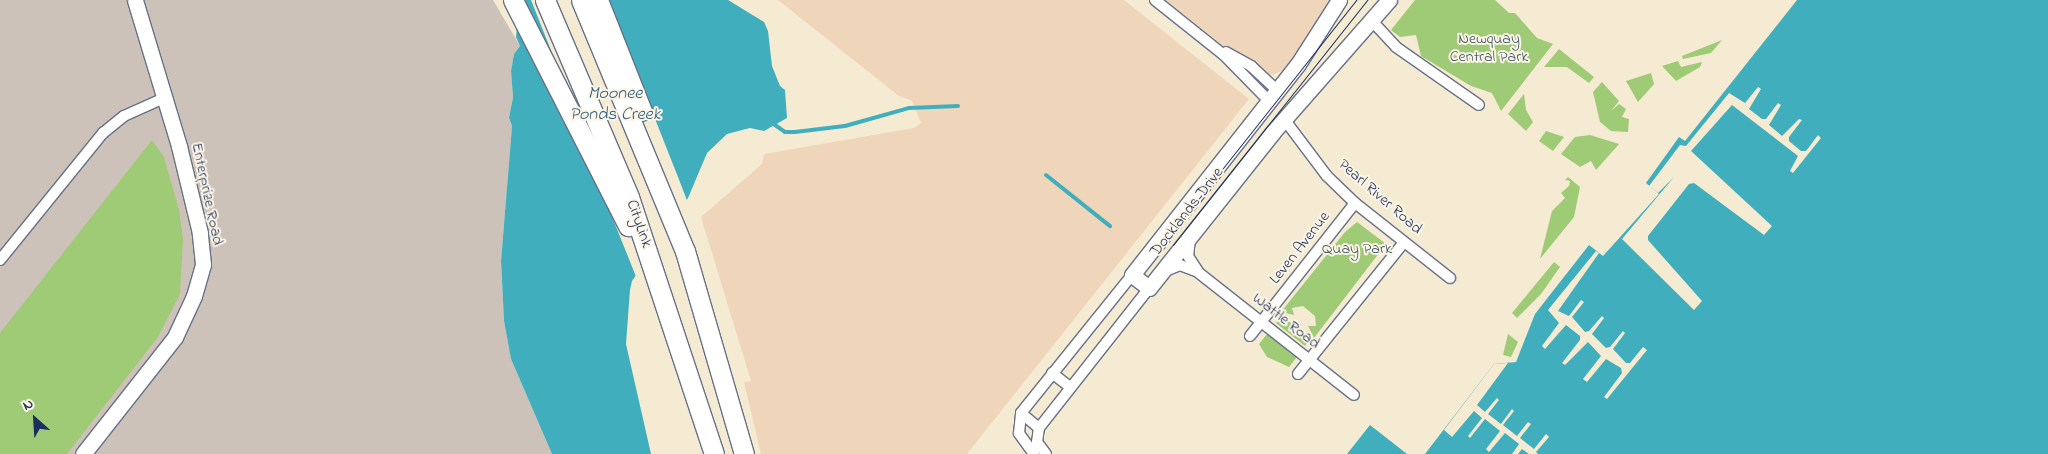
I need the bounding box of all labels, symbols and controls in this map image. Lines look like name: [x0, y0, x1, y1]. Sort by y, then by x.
park label: Newquay Central Park: [1450, 29, 1528, 67]
water label: Moonee Ponds Creek: [570, 84, 660, 126]
street label: Enterprize Road: [187, 141, 227, 247]
street label: Pearl River Road: [1334, 155, 1426, 239]
street label: Docklands Drive: [1146, 164, 1228, 260]
street label: CityLink: [622, 197, 656, 251]
street label: Leven Avenue: [1266, 208, 1334, 288]
park label: Quay Park: [1322, 239, 1392, 259]
street label: Wattle Road: [1248, 289, 1324, 353]
north arrow: [10, 394, 60, 444]
text: N: [19, 394, 37, 417]

